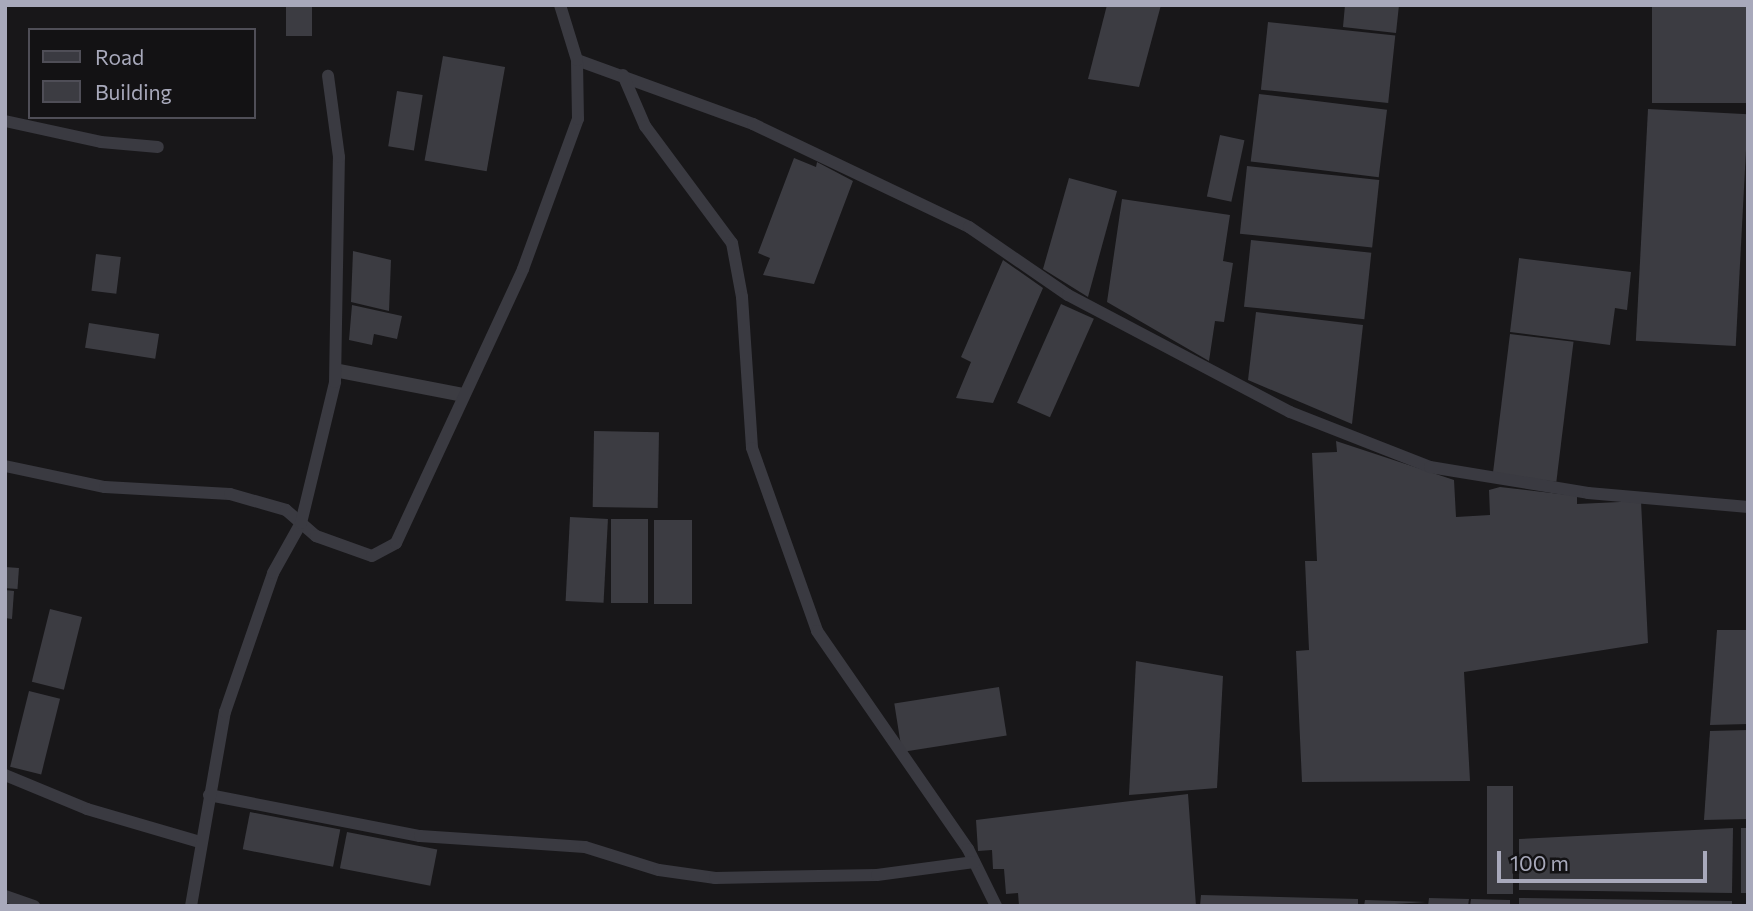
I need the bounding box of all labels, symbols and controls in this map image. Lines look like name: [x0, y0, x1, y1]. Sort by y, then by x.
legend: [28, 28, 256, 119]
text: Road: [95, 44, 144, 69]
text: Building: [95, 79, 172, 104]
scale bar: [1501, 838, 1711, 882]
text: 100 m: [1510, 850, 1569, 875]

